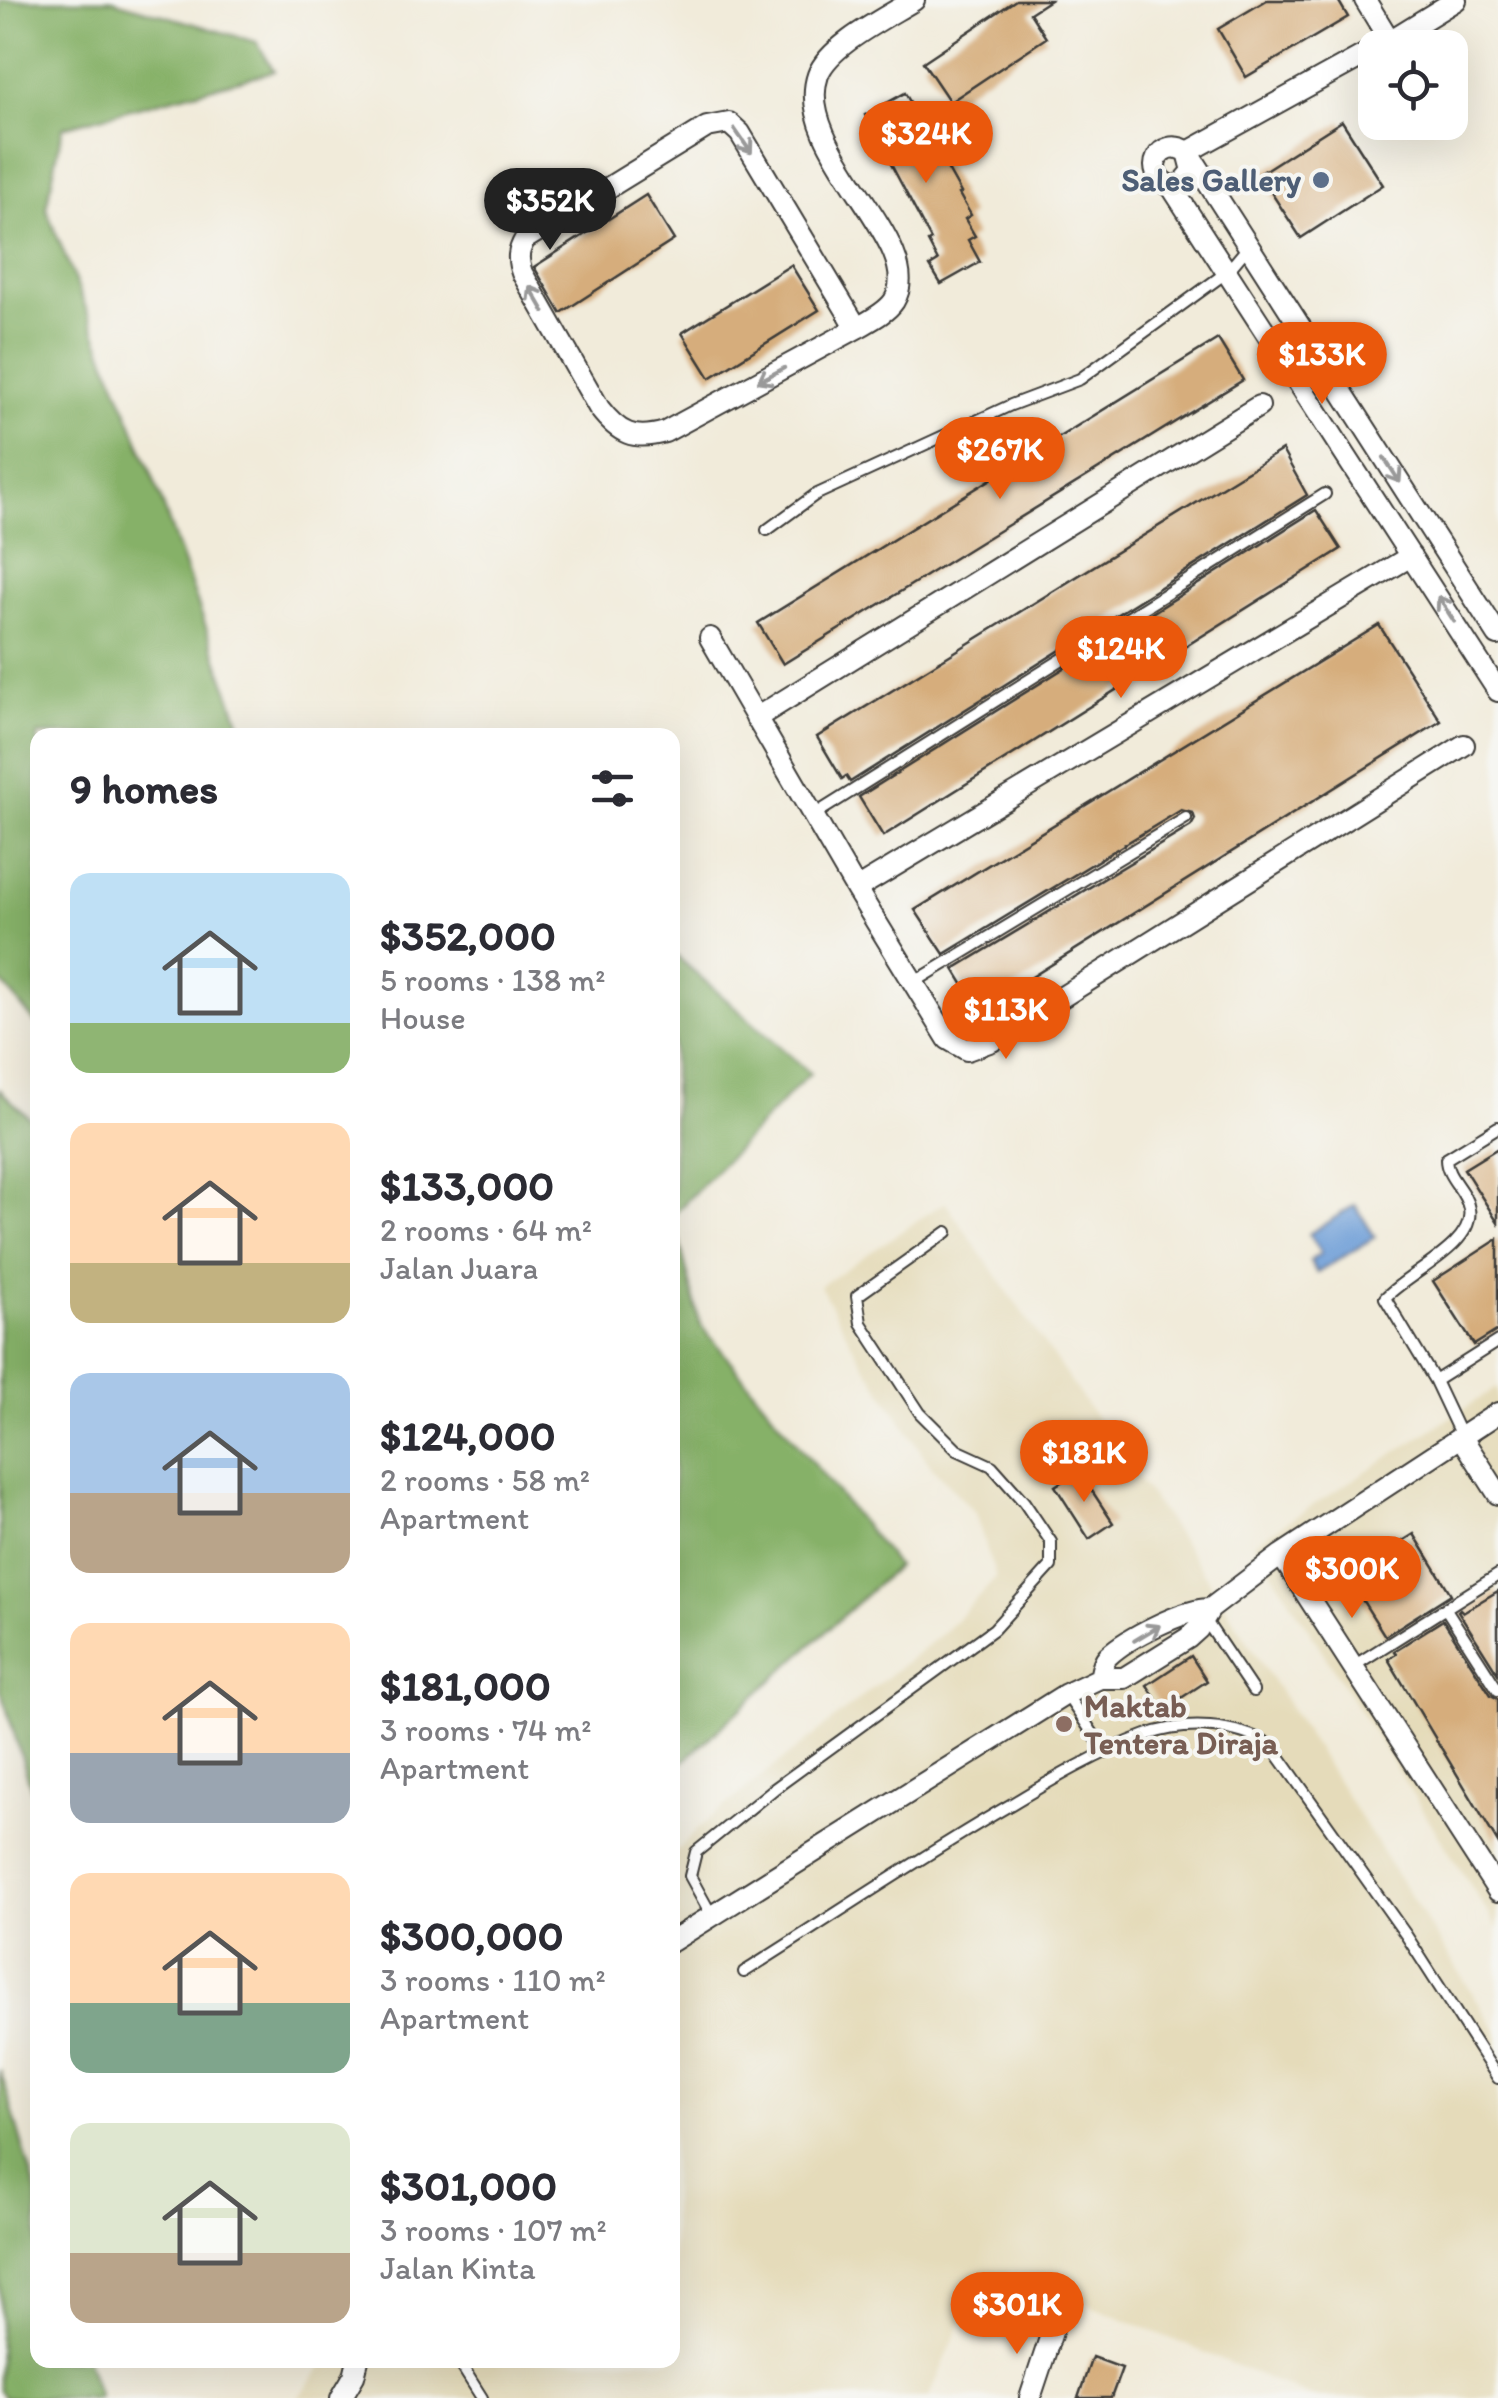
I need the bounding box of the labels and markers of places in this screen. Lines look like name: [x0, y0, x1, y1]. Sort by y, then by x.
pin: $324K: [856, 101, 996, 186]
place label: Sales Gallery: [1121, 161, 1302, 199]
pin: $352K: [480, 168, 620, 253]
marker: Sales Gallery: [1310, 169, 1332, 191]
pin: $133K: [1252, 322, 1392, 407]
pin: $267K: [930, 417, 1070, 502]
pin: $124K: [1051, 616, 1191, 701]
pin: $113K: [936, 977, 1076, 1062]
pin: $181K: [1014, 1420, 1154, 1505]
pin: $300K: [1282, 1536, 1422, 1621]
place label: Maktab Tentera Diraja: [1083, 1687, 1279, 1762]
marker: Maktab Tentera Diraja: [1053, 1713, 1075, 1735]
pin: $301K: [947, 2272, 1087, 2357]

